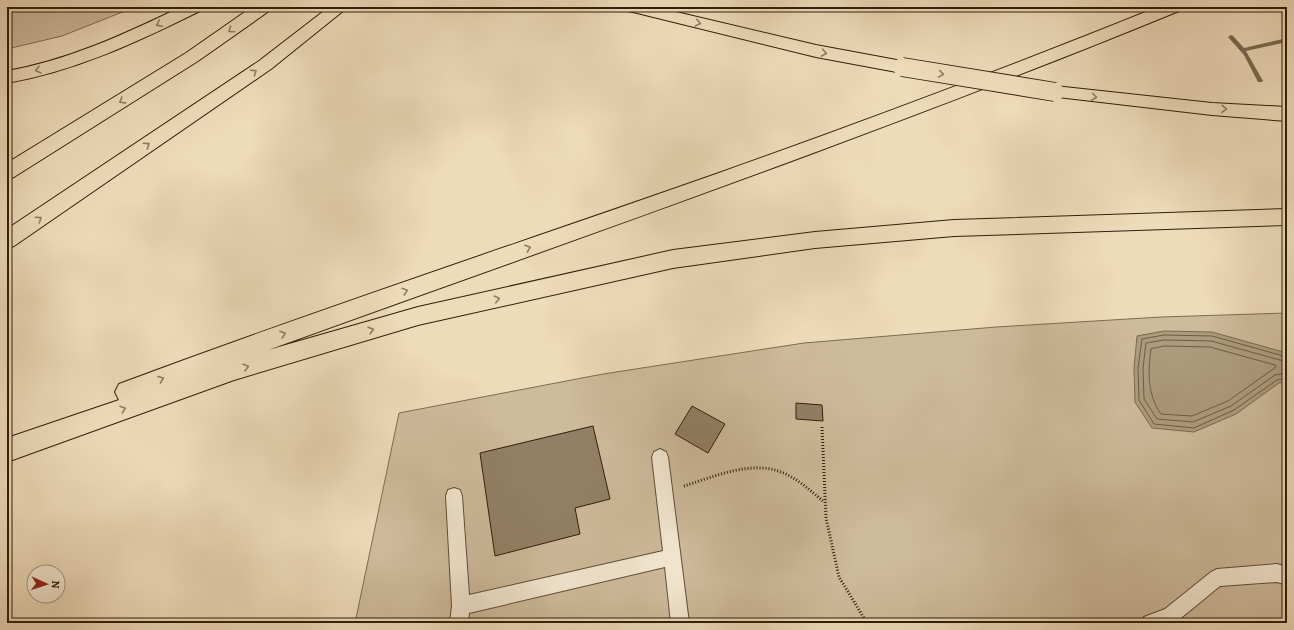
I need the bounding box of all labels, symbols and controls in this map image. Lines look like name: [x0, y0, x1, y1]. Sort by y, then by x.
one-way arrow: [694, 18, 701, 27]
one-way arrow: [156, 19, 163, 27]
one-way arrow: [228, 25, 235, 32]
one-way arrow: [821, 48, 827, 56]
one-way arrow: [35, 66, 41, 74]
one-way arrow: [250, 69, 257, 77]
one-way arrow: [938, 69, 944, 78]
one-way arrow: [1091, 92, 1097, 101]
one-way arrow: [119, 96, 126, 103]
one-way arrow: [1220, 105, 1227, 114]
one-way arrow: [143, 142, 150, 150]
one-way arrow: [35, 217, 42, 224]
one-way arrow: [524, 244, 531, 252]
one-way arrow: [402, 287, 409, 296]
one-way arrow: [494, 295, 500, 303]
one-way arrow: [367, 326, 374, 335]
one-way arrow: [279, 331, 286, 339]
one-way arrow: [242, 363, 249, 372]
one-way arrow: [157, 376, 164, 384]
one-way arrow: [119, 405, 126, 414]
north arrow: [26, 564, 66, 604]
text: N: [48, 580, 63, 589]

